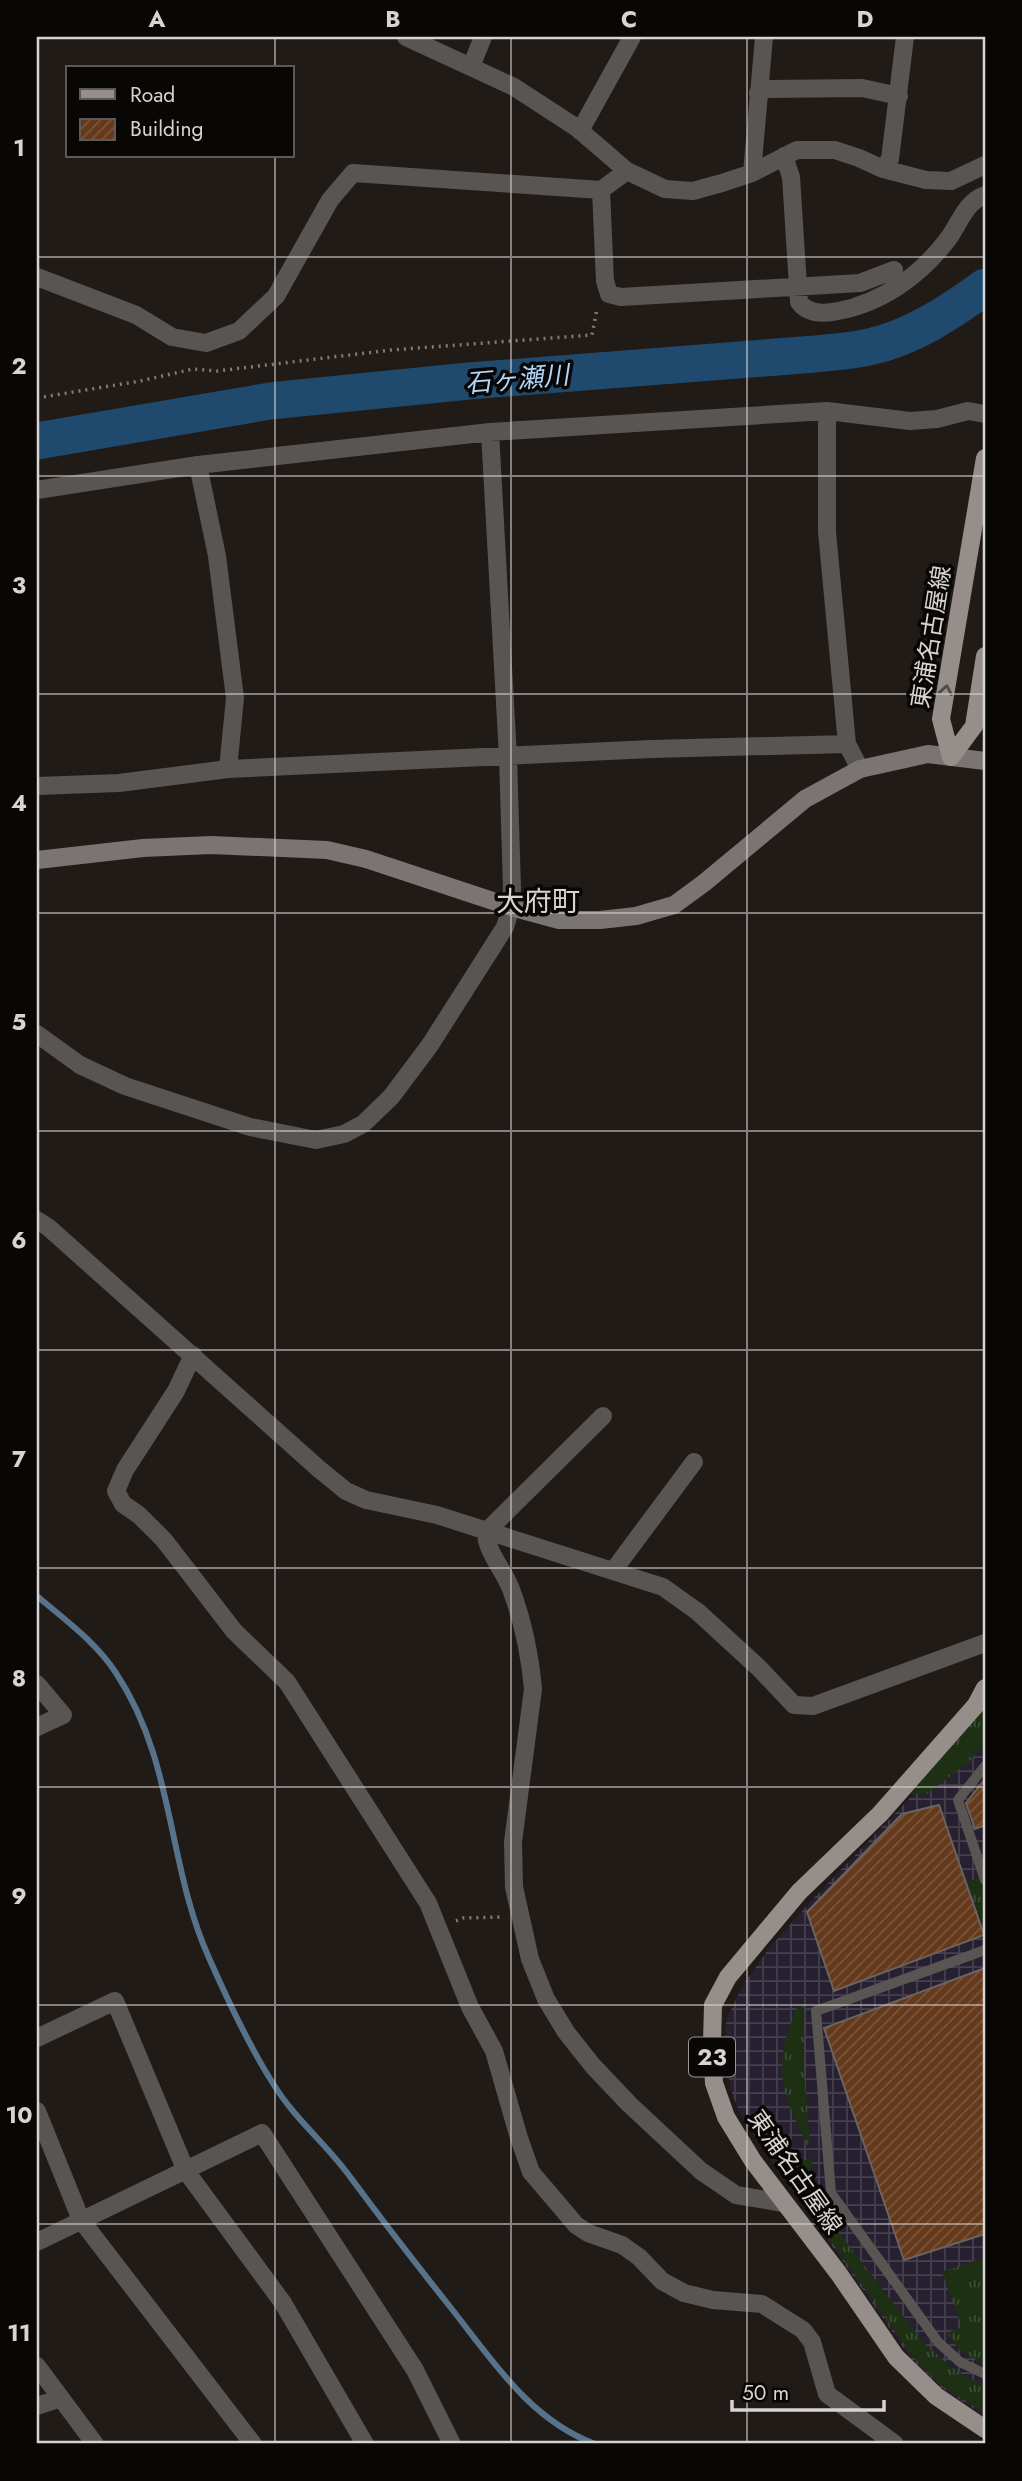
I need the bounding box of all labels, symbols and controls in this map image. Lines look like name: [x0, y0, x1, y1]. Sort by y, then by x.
text: A: [148, 2, 166, 36]
text: B: [385, 2, 401, 36]
text: C: [621, 2, 637, 36]
text: D: [857, 2, 874, 36]
legend: [66, 66, 294, 158]
text: Road: [130, 80, 175, 110]
text: Building: [130, 114, 203, 144]
text: 1: [13, 131, 25, 165]
text: 2: [11, 349, 27, 383]
water label: 石ヶ瀬川: [464, 355, 573, 402]
street label: 東浦名古屋線: [902, 563, 959, 711]
text: 3: [12, 568, 26, 602]
one-way arrow: [938, 684, 953, 696]
text: 4: [11, 786, 27, 820]
district label: 大府町: [496, 881, 580, 922]
text: 5: [12, 1005, 26, 1039]
text: 6: [11, 1223, 27, 1257]
text: 7: [12, 1442, 26, 1476]
text: 8: [12, 1661, 26, 1695]
text: 9: [11, 1879, 27, 1913]
road number: 23: [689, 2038, 735, 2076]
text: 10: [6, 2098, 32, 2132]
street label: 東浦名古屋線: [740, 2103, 851, 2241]
text: 11: [7, 2316, 31, 2350]
scale bar: [732, 2369, 884, 2413]
text: 50 m: [742, 2378, 789, 2408]

